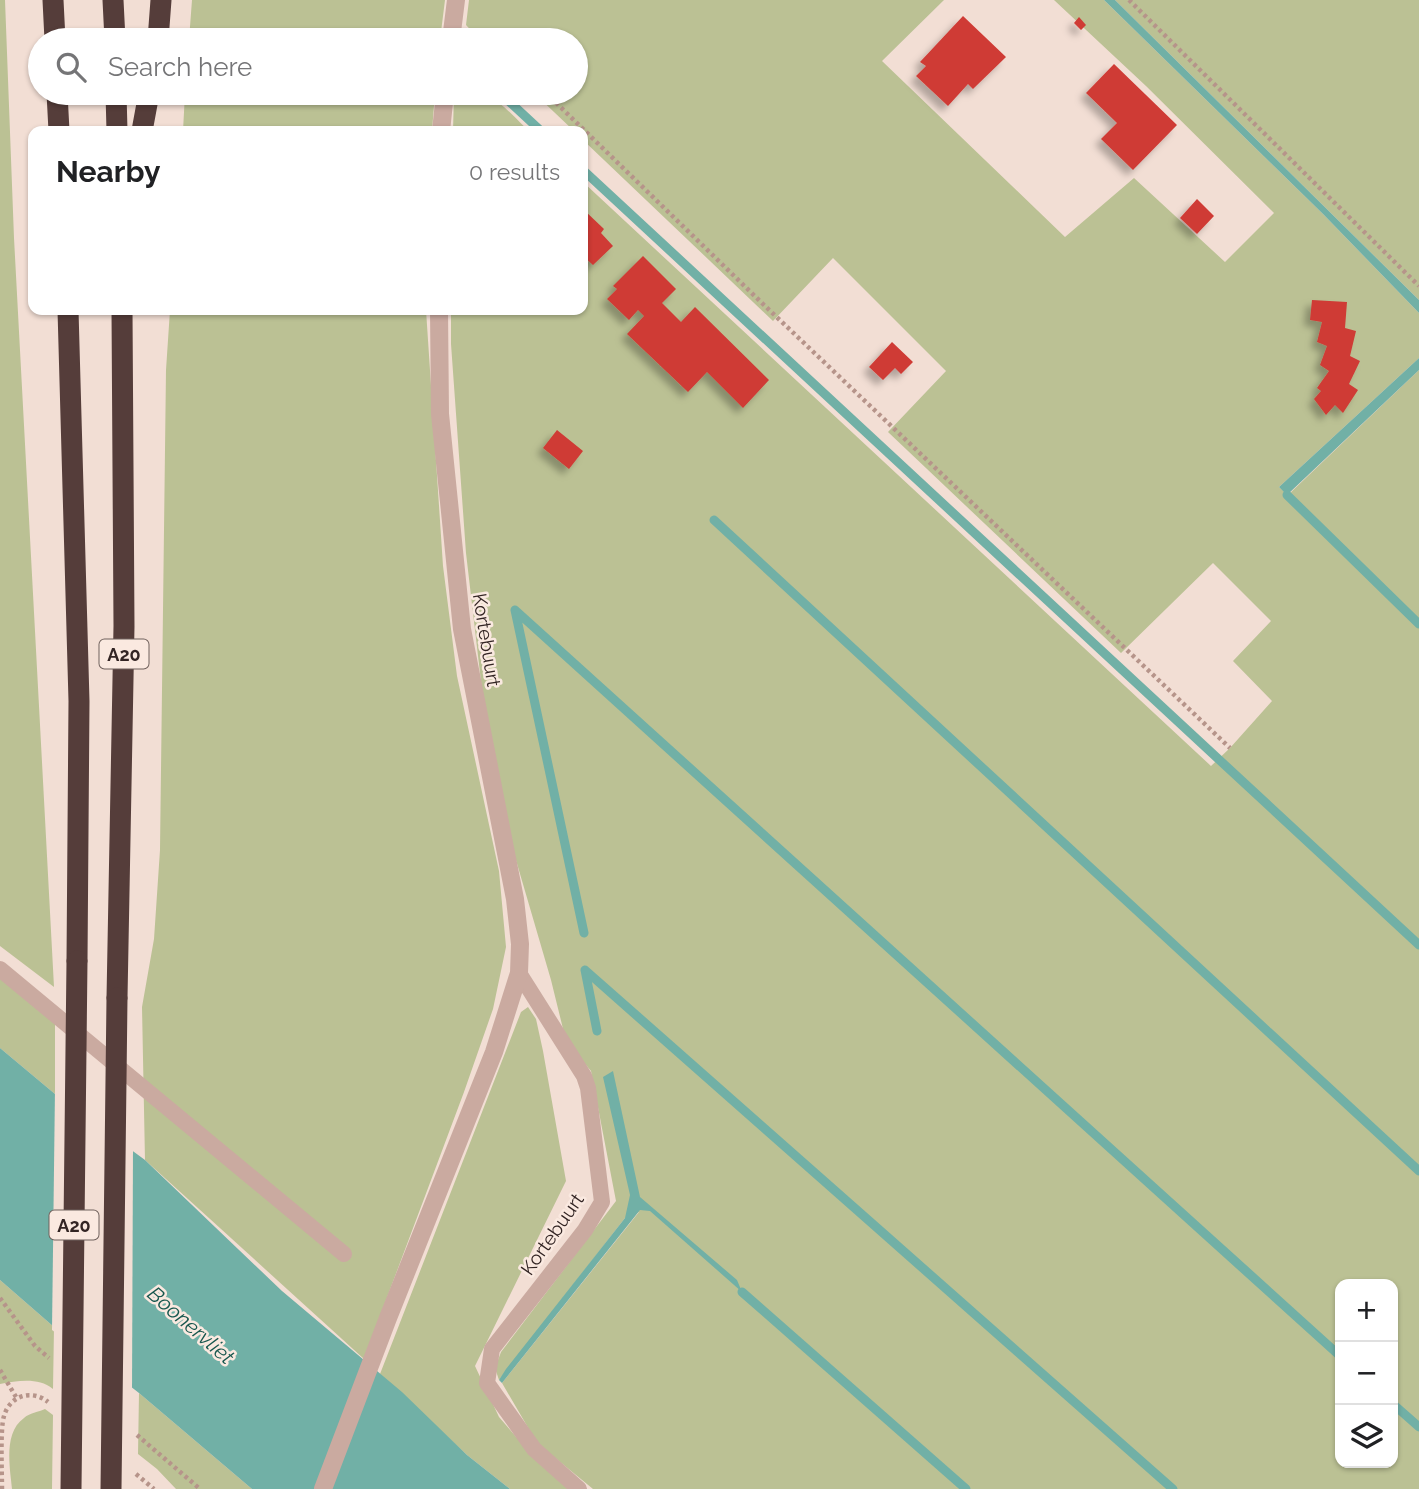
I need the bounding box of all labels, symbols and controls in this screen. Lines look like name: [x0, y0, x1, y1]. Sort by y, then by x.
search box: [28, 28, 588, 105]
icon: search: [52, 48, 90, 86]
text: Search here: [108, 52, 252, 82]
text: Nearby: [56, 154, 160, 189]
text: 0 results: [469, 158, 560, 185]
street label: Kortebuurt: [469, 592, 505, 689]
road number: A20: [100, 640, 148, 668]
street label: Kortebuurt: [516, 1189, 588, 1279]
road number: A20: [50, 1210, 98, 1240]
map controls: [1335, 1279, 1398, 1468]
button: +: [1335, 1279, 1398, 1342]
water label: Boonervliet: [143, 1281, 239, 1369]
button: −: [1335, 1342, 1398, 1405]
button: layers: [1335, 1405, 1398, 1468]

